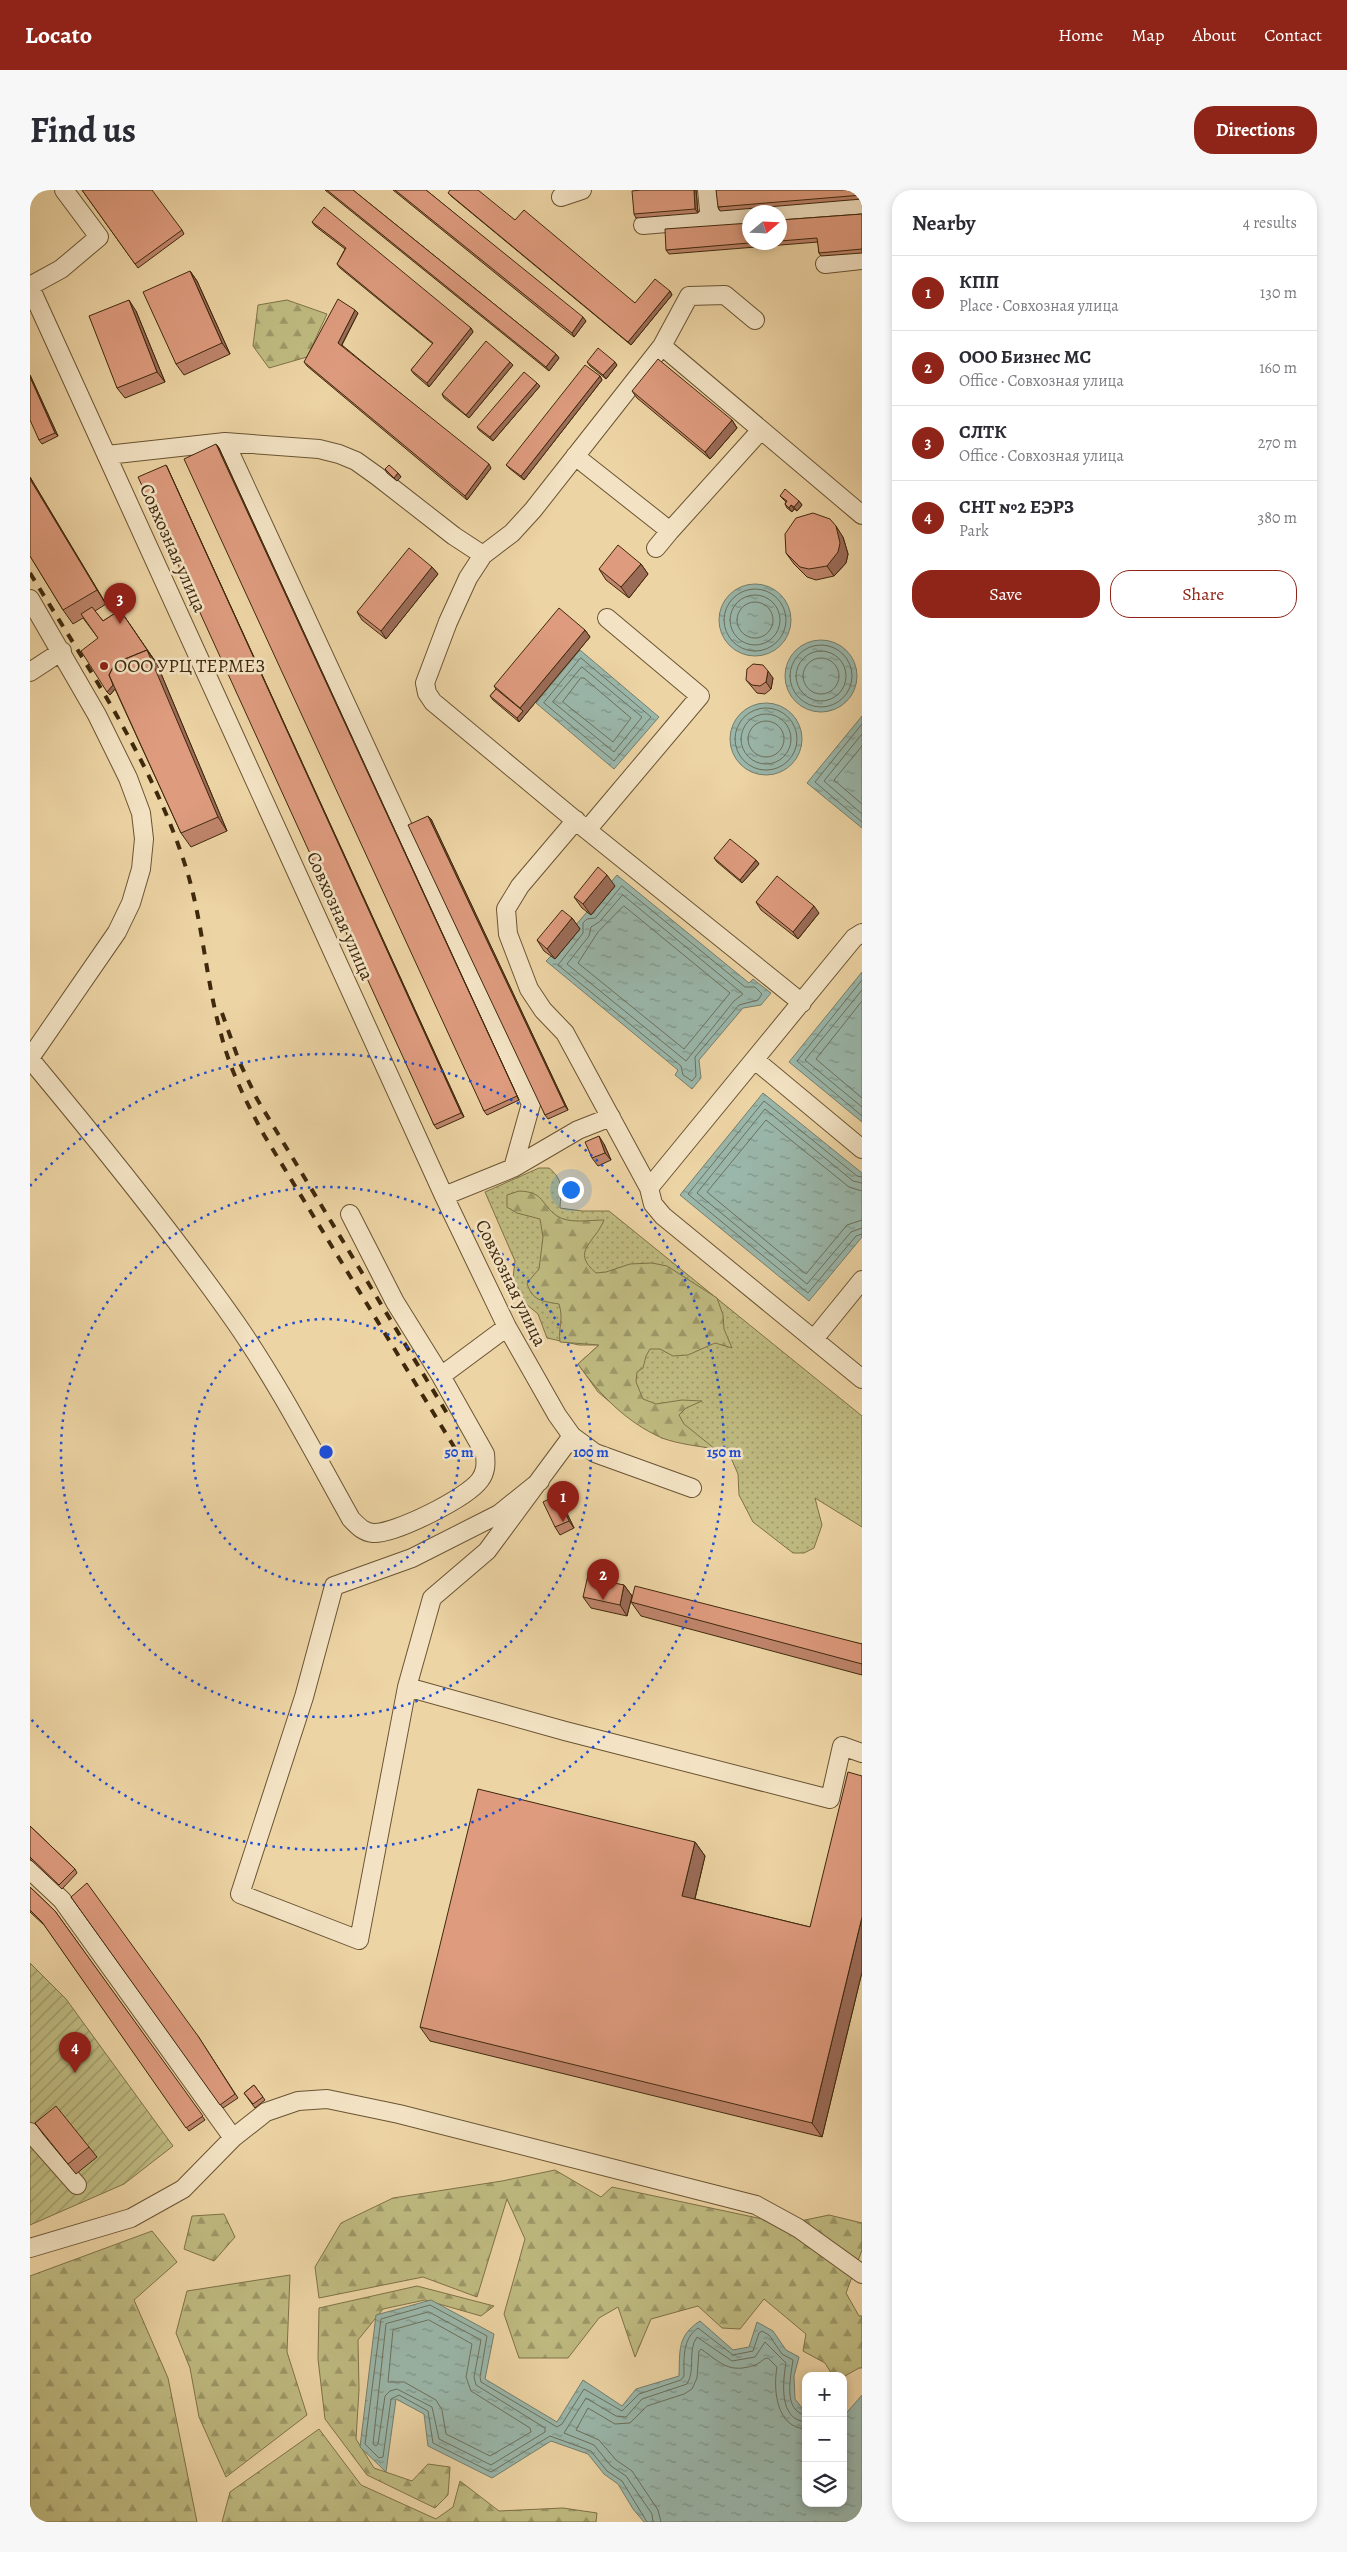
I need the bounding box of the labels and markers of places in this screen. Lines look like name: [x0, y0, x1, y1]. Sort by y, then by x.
pin: 3: [104, 583, 136, 624]
place label: ООО УРЦ ТЕРМЕЗ: [114, 653, 265, 679]
marker: ООО УРЦ ТЕРМЕЗ: [98, 660, 110, 672]
centre of rings: [317, 1443, 335, 1461]
pin: 1: [547, 1481, 579, 1522]
pin: 2: [587, 1559, 619, 1600]
pin: 4: [59, 2032, 91, 2073]

